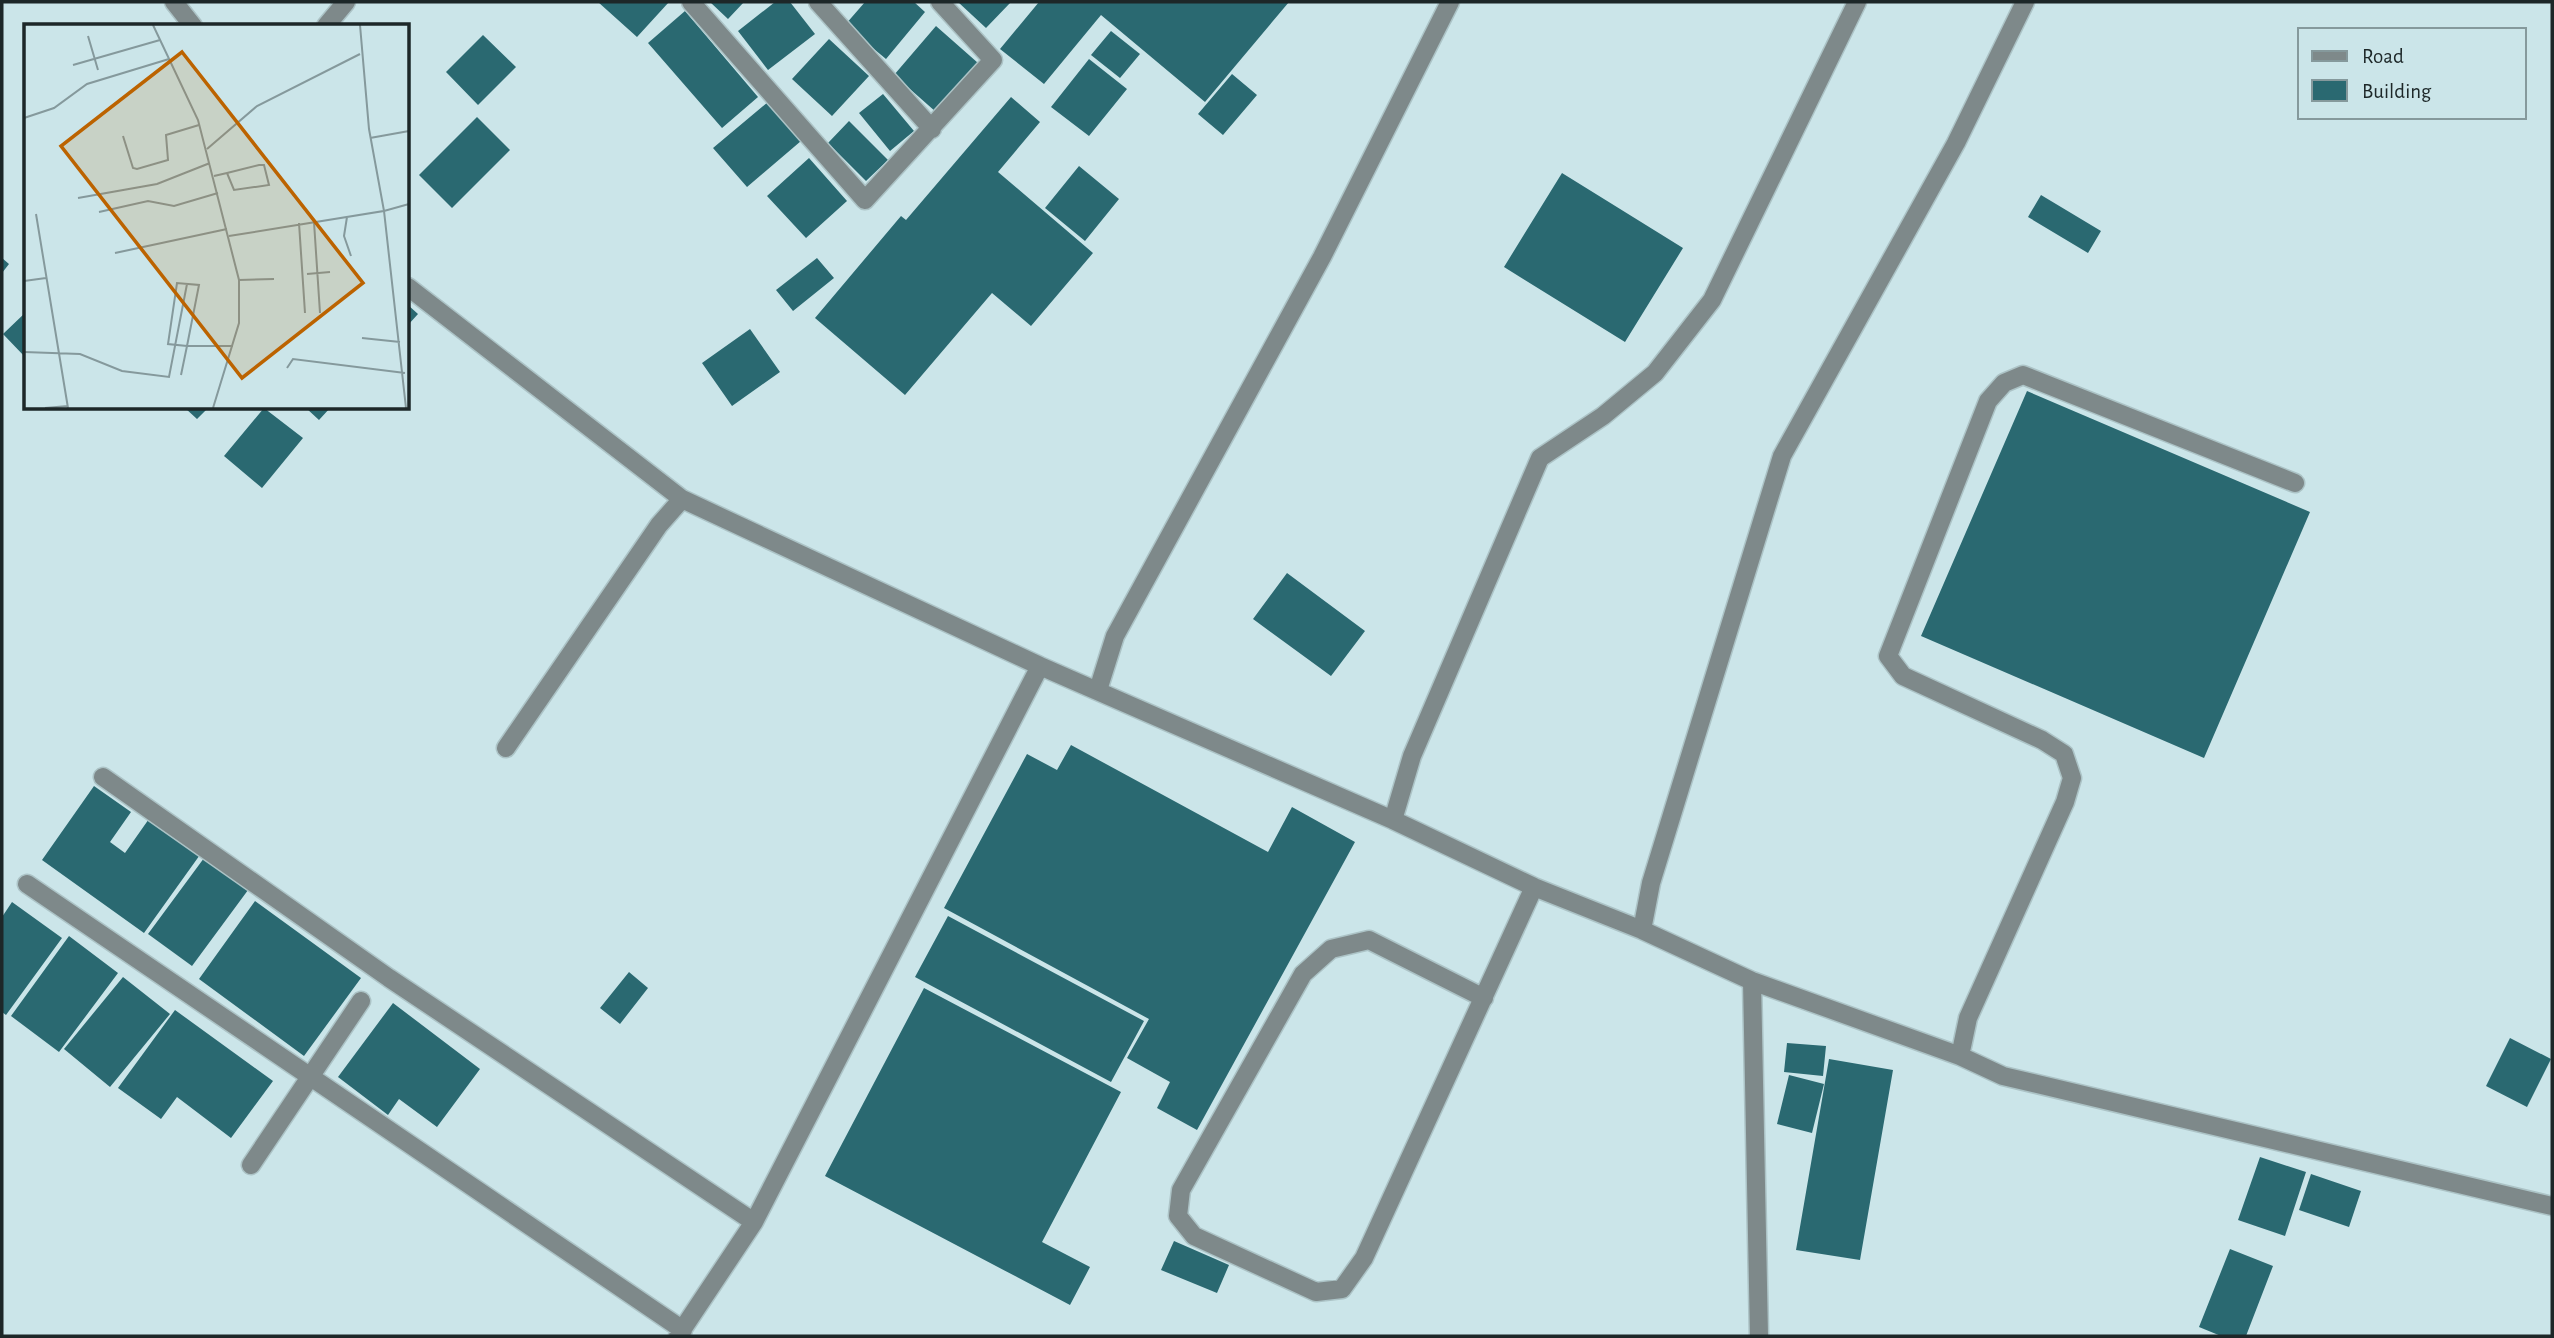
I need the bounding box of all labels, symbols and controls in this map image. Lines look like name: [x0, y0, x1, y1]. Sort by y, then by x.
inset map: [24, 24, 410, 410]
legend: [2298, 28, 2526, 119]
text: Road: [2362, 46, 2404, 67]
text: Building: [2362, 81, 2432, 102]

